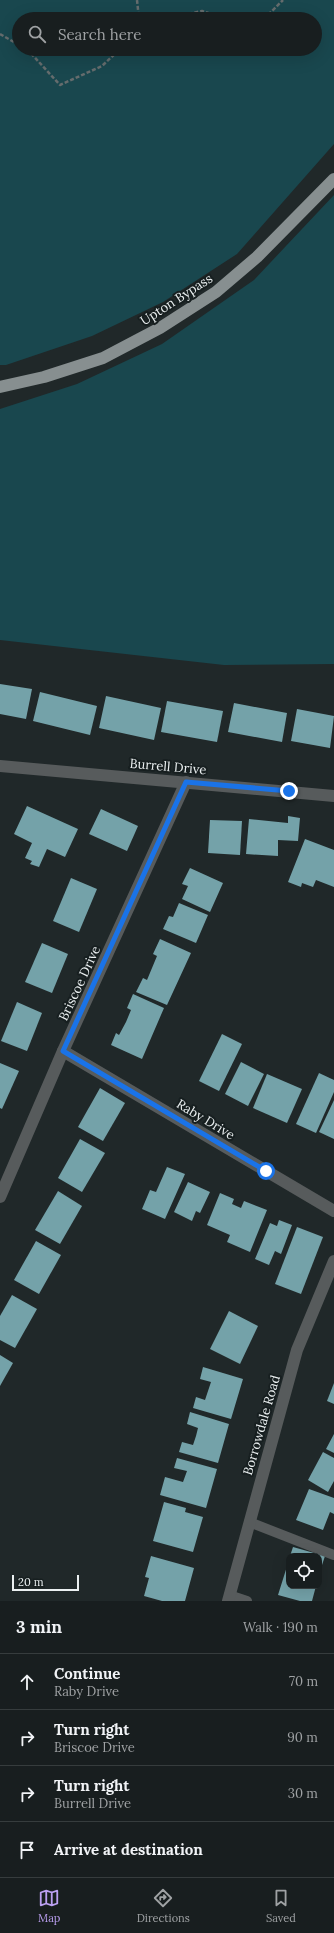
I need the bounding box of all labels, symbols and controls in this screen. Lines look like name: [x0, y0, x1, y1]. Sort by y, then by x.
search box: [12, 12, 322, 56]
icon: search: [26, 23, 48, 45]
text: Search here: [58, 25, 141, 44]
street label: Upton Bypass: [137, 270, 216, 329]
street label: Burrell Drive: [129, 755, 207, 778]
route end: [280, 782, 298, 800]
street label: Briscoe Drive: [55, 943, 104, 1023]
street label: Raby Drive: [173, 1095, 238, 1143]
route start: [257, 1162, 275, 1180]
street label: Borrowdale Road: [239, 1373, 284, 1477]
map controls: [286, 1553, 322, 1589]
button: locate: [286, 1553, 322, 1589]
scale bar: [12, 1573, 79, 1592]
text: 20 m: [18, 1575, 43, 1589]
text: 3 min: [16, 1616, 62, 1638]
text: Walk · 190 m: [243, 1619, 318, 1636]
text: Continue: [54, 1664, 120, 1683]
icon: ahead: [16, 1671, 38, 1693]
text: 70 m: [289, 1673, 318, 1690]
text: Raby Drive: [54, 1683, 119, 1700]
text: Turn right: [54, 1720, 130, 1739]
icon: right: [16, 1727, 38, 1749]
text: 90 m: [287, 1729, 318, 1746]
text: Briscoe Drive: [54, 1739, 135, 1756]
text: Turn right: [54, 1776, 130, 1795]
icon: right: [16, 1783, 38, 1805]
text: 30 m: [288, 1785, 318, 1802]
text: Burrell Drive: [54, 1795, 131, 1812]
icon: arrive: [16, 1839, 38, 1861]
text: Arrive at destination: [54, 1840, 203, 1859]
tab: Map: [38, 1887, 60, 1925]
tab: Directions: [137, 1887, 190, 1925]
tab: Saved: [266, 1887, 296, 1925]

